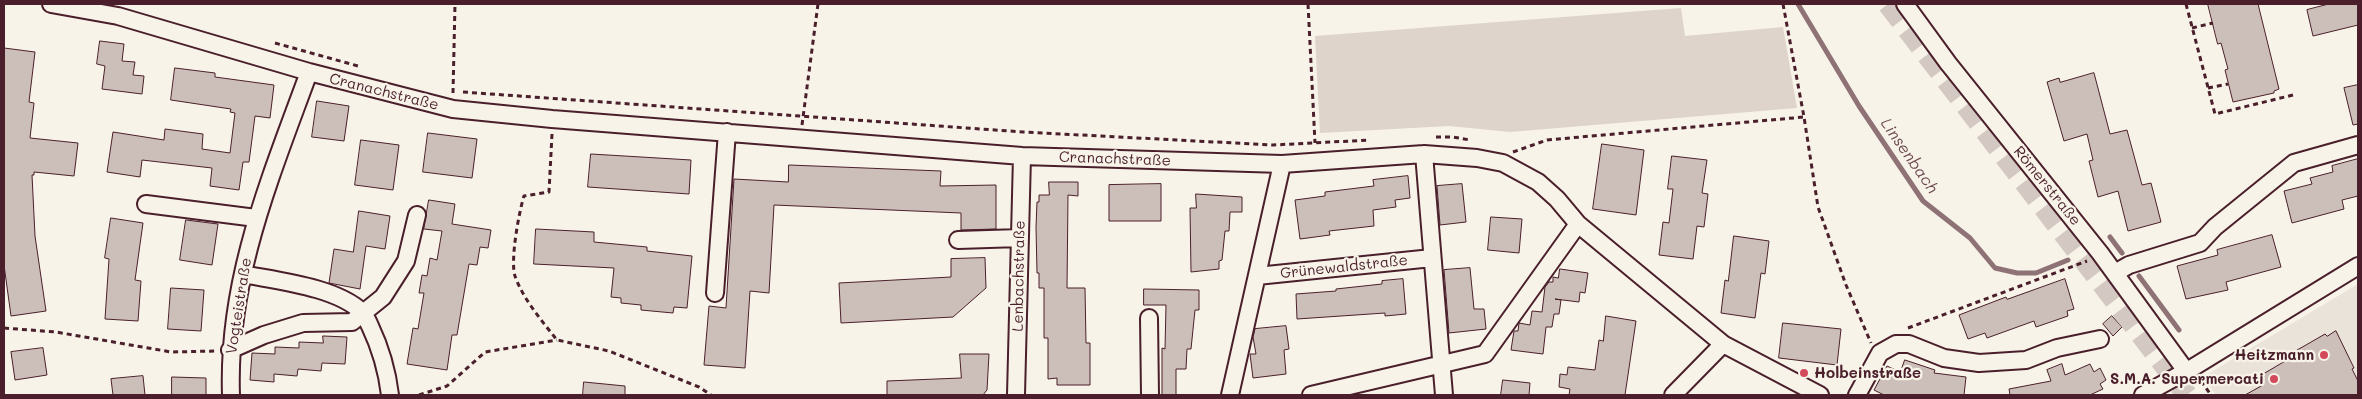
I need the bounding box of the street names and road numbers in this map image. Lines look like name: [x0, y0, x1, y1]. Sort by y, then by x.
street label: Cranachstraße: [327, 70, 441, 114]
street label: Römerstraße: [2010, 143, 2084, 229]
street label: Cranachstraße: [1059, 148, 1171, 170]
street label: Lenbachstraße: [1009, 220, 1029, 332]
street label: Grünewaldstraße: [1279, 251, 1409, 283]
street label: Vogteistraße: [223, 257, 255, 355]

